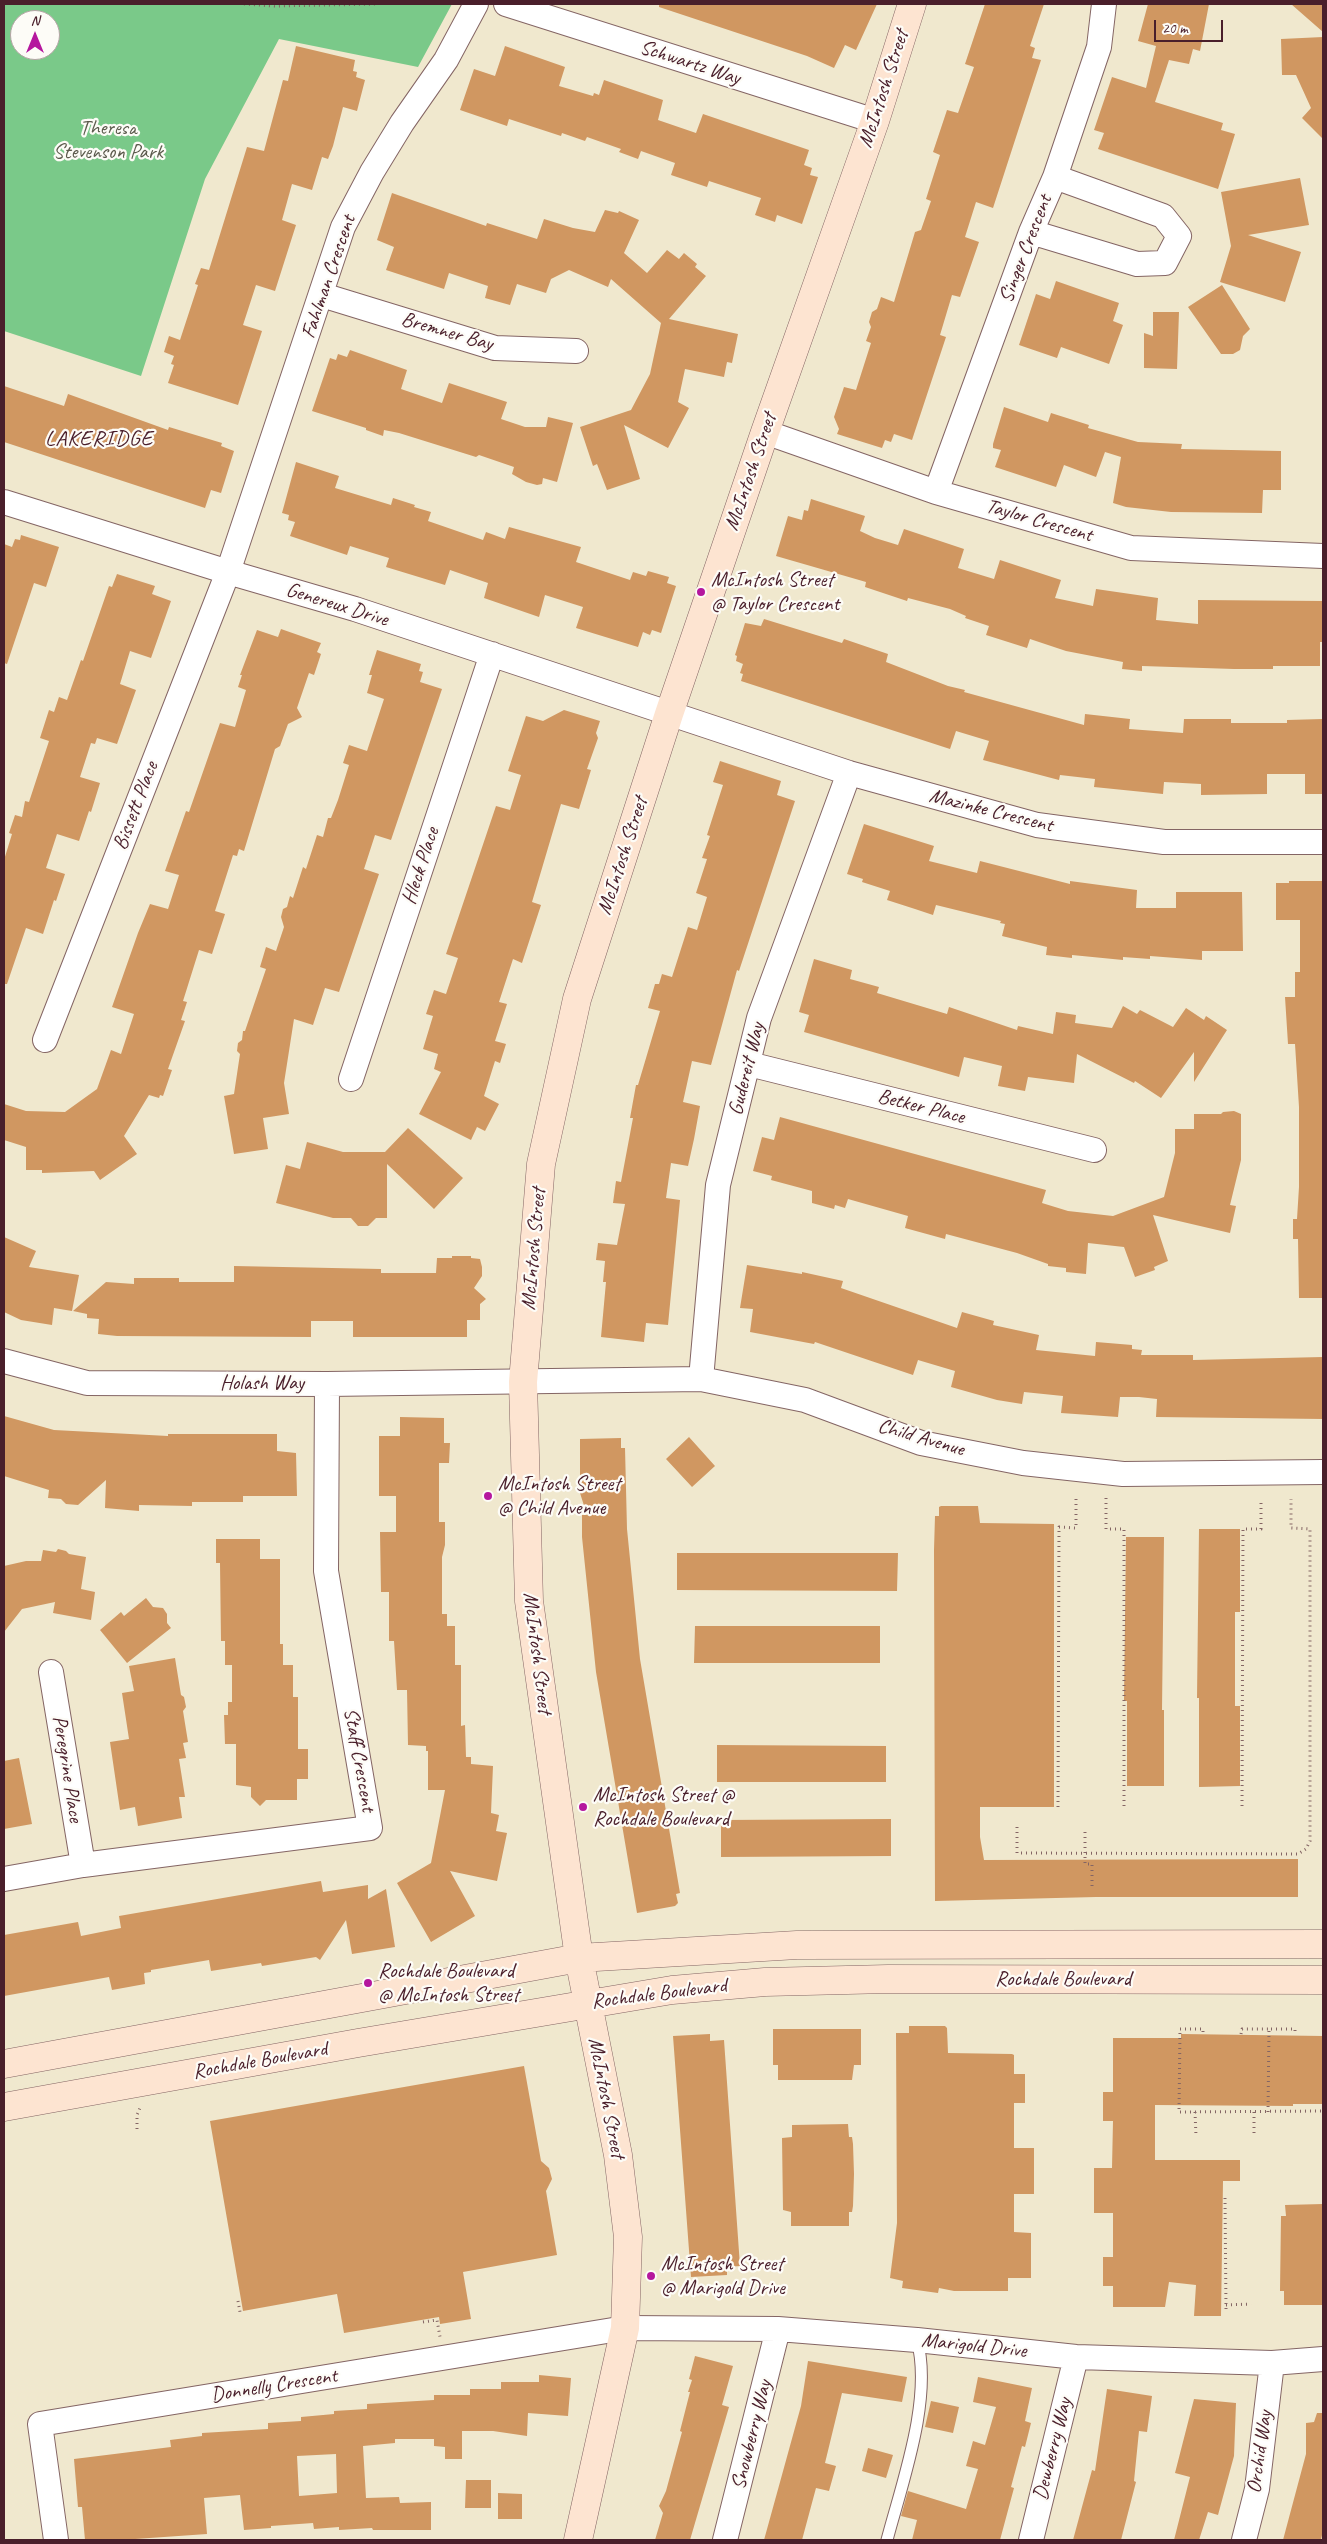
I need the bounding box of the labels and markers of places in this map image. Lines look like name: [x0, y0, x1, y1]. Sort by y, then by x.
place label: McIntosh Street @ Taylor Crescent: [711, 567, 839, 617]
marker: McIntosh Street @ Taylor Crescent: [695, 586, 707, 598]
place label: McIntosh Street @ Child Avenue: [498, 1471, 620, 1521]
marker: McIntosh Street @ Child Avenue: [482, 1490, 494, 1502]
place label: McIntosh Street @ Rochdale Boulevard: [593, 1782, 734, 1832]
marker: McIntosh Street @ Rochdale Boulevard: [577, 1801, 589, 1813]
place label: Rochdale Boulevard @ McIntosh Street: [378, 1958, 519, 2008]
marker: Rochdale Boulevard @ McIntosh Street: [362, 1977, 374, 1989]
place label: McIntosh Street @ Marigold Drive: [661, 2251, 785, 2301]
marker: McIntosh Street @ Marigold Drive: [645, 2270, 657, 2282]

